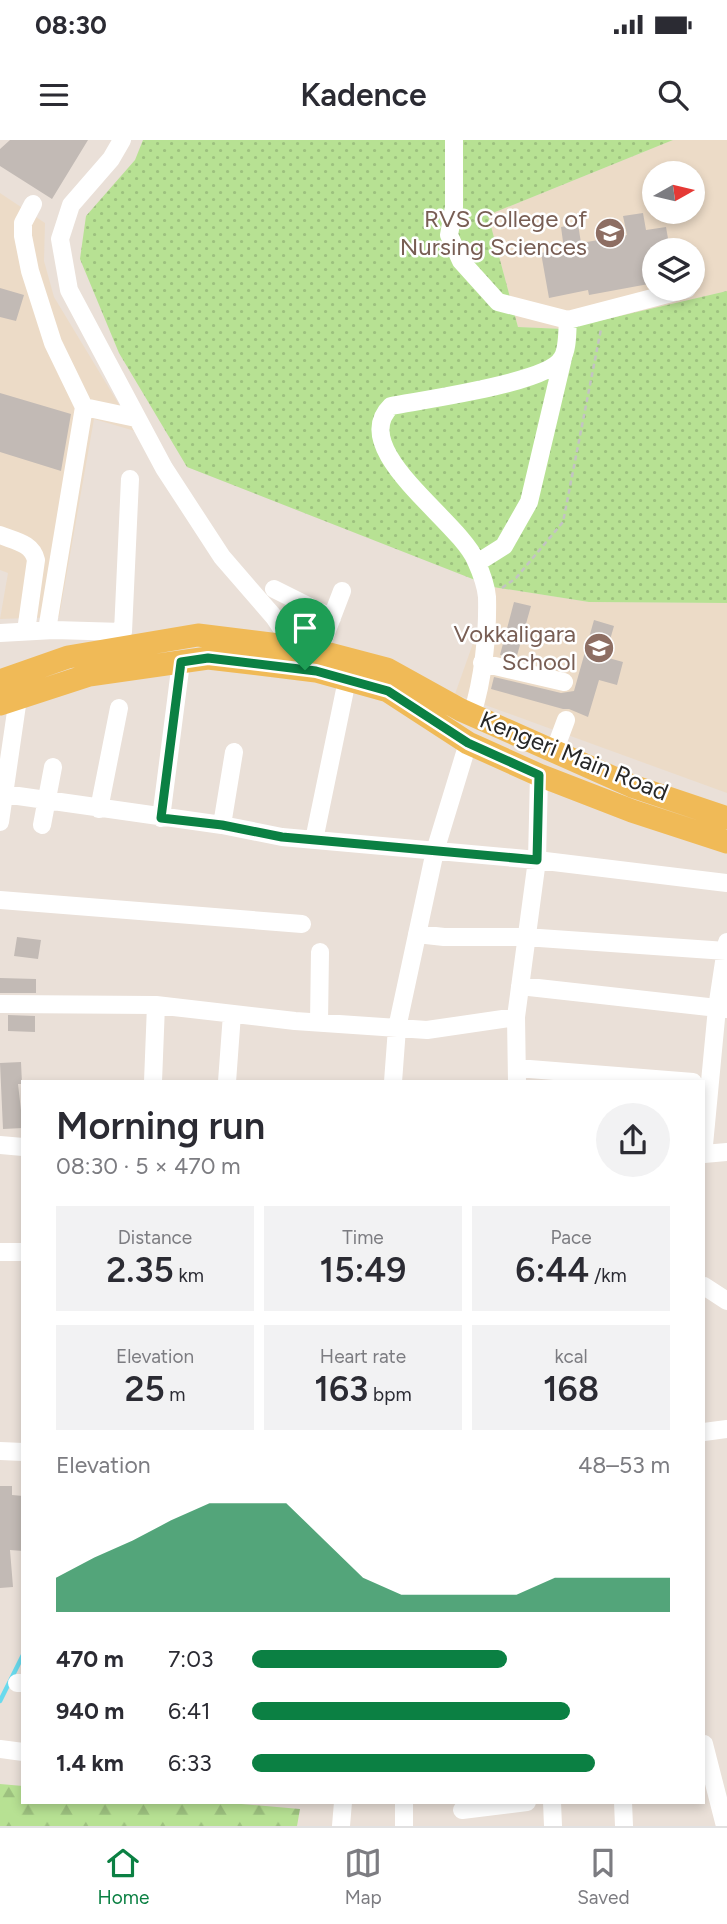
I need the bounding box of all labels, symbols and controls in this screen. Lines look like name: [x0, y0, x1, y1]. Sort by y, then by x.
text: 08:30: [35, 9, 107, 41]
icon: menu: [35, 76, 73, 114]
text: Kadence: [300, 76, 427, 114]
icon: search: [654, 76, 692, 114]
north arrow: [642, 161, 705, 224]
map controls: [642, 161, 705, 301]
place label: RVS College of Nursing Sciences: [400, 204, 587, 261]
school or university icon: RVS College of Nursing Sciences: [593, 216, 627, 250]
button: layers: [642, 238, 705, 301]
pin: [275, 598, 335, 670]
icon: arrive: [286, 609, 324, 647]
place label: Vokkaligara School: [454, 619, 576, 676]
school or university icon: Vokkaligara School: [582, 631, 616, 665]
street label: Kengeri Main Road: [476, 705, 673, 807]
text: Morning run: [56, 1103, 265, 1149]
button: share: [596, 1103, 670, 1177]
text: 08:30 · 5 × 470 m: [56, 1152, 241, 1180]
text: Distance: [118, 1226, 192, 1249]
text: Time: [342, 1226, 384, 1249]
text: Pace: [550, 1226, 592, 1249]
text: 2.35: [106, 1249, 174, 1291]
text: 15:49: [320, 1249, 406, 1291]
text: 6:44: [515, 1249, 589, 1291]
text: km: [174, 1264, 204, 1287]
text: /km: [589, 1264, 627, 1287]
text: Elevation: [116, 1345, 194, 1368]
text: Heart rate: [320, 1345, 406, 1368]
text: kcal: [554, 1345, 588, 1368]
text: 25: [124, 1368, 165, 1410]
text: 163: [314, 1368, 368, 1410]
text: 168: [543, 1368, 599, 1410]
text: m: [165, 1383, 186, 1406]
text: bpm: [368, 1383, 412, 1406]
text: Elevation: [56, 1451, 151, 1479]
text: 48–53 m: [578, 1451, 670, 1479]
text: 470 m: [56, 1645, 124, 1673]
text: 7:03: [168, 1645, 213, 1673]
text: 940 m: [56, 1697, 124, 1725]
text: 6:41: [168, 1697, 211, 1725]
text: 1.4 km: [56, 1749, 124, 1777]
text: 6:33: [168, 1749, 212, 1777]
tab: Home: [97, 1844, 149, 1909]
tab: Map: [344, 1844, 382, 1909]
tab: Saved: [577, 1844, 630, 1909]

